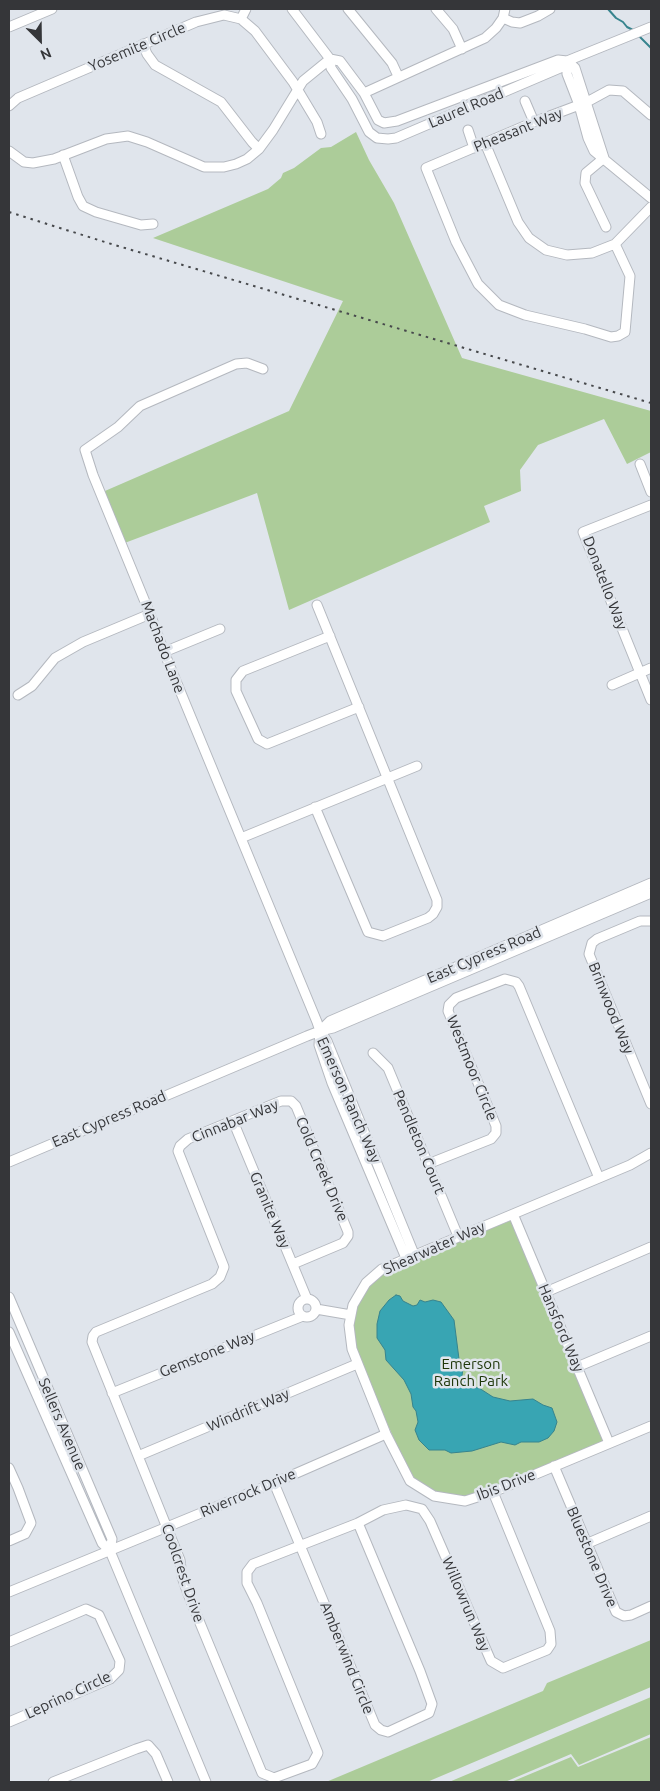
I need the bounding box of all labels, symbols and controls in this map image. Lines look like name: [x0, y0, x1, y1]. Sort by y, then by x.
north arrow: [15, 15, 65, 65]
street label: Yosemite Circle: [86, 19, 188, 75]
text: N: [38, 44, 54, 63]
street label: Laurel Road: [426, 84, 506, 132]
street label: Pheasant Way: [471, 104, 565, 156]
street label: Donatello Way: [579, 534, 631, 632]
street label: Machado Lane: [137, 598, 189, 696]
street label: East Cypress Road: [424, 923, 544, 987]
street label: Brinwood Way: [584, 960, 638, 1056]
street label: Westmoor Circle: [443, 1013, 501, 1123]
street label: Emerson Ranch Way: [313, 1034, 385, 1166]
street label: East Cypress Road: [49, 1087, 169, 1151]
street label: Pendleton Court: [389, 1087, 449, 1197]
street label: Cinnabar Way: [189, 1095, 281, 1147]
street label: Cold Creek Drive: [292, 1114, 352, 1224]
street label: Granite Way: [246, 1169, 294, 1251]
street label: Shearwater Way: [380, 1218, 488, 1278]
street label: Hansford Way: [534, 1281, 588, 1375]
street label: Gemstone Way: [157, 1327, 257, 1381]
park label: Emerson Ranch Park: [434, 1355, 508, 1390]
street label: Sellers Avenue: [34, 1375, 90, 1473]
street label: Windrift Way: [204, 1385, 292, 1435]
street label: Riverrock Drive: [197, 1465, 299, 1521]
street label: Ibis Drive: [474, 1466, 538, 1504]
street label: Bluestone Drive: [563, 1504, 621, 1610]
street label: Coolcrest Drive: [158, 1521, 208, 1625]
street label: Willowrun Way: [438, 1554, 494, 1654]
street label: Amberwind Circle: [316, 1599, 378, 1717]
street label: Leprino Circle: [22, 1667, 114, 1723]

